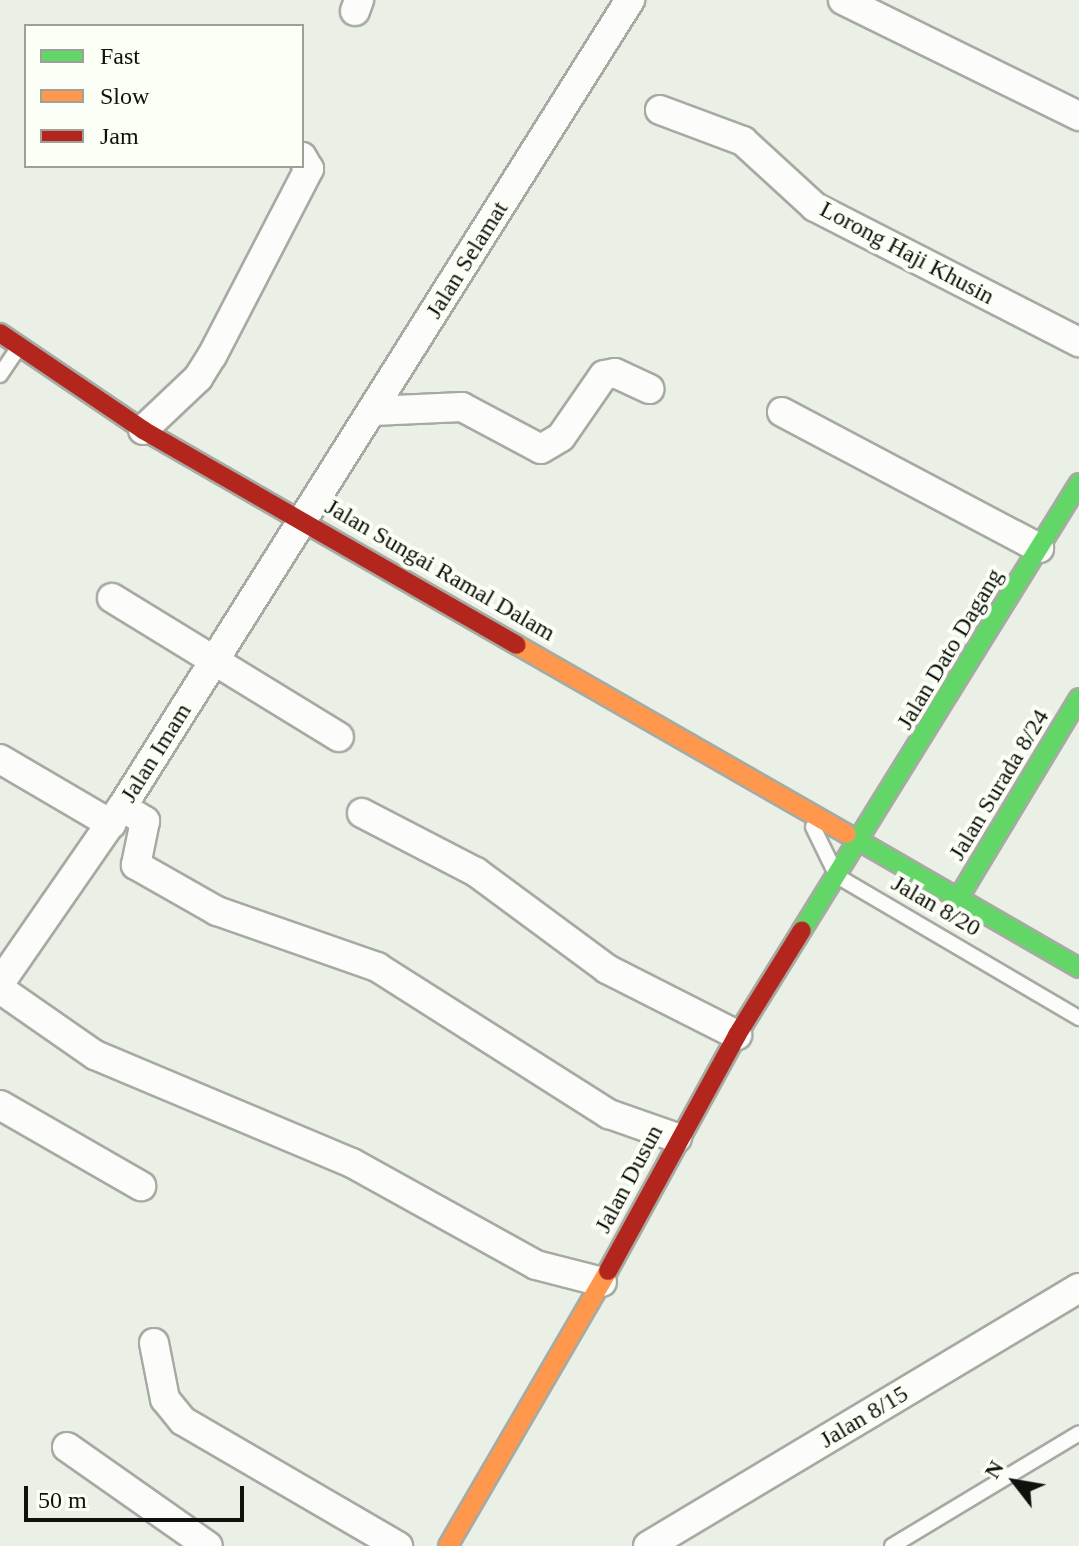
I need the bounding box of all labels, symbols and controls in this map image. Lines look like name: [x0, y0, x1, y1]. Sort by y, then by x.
legend: [24, 24, 304, 168]
text: Fast: [100, 43, 140, 69]
text: Slow: [100, 83, 149, 109]
text: Jam: [100, 123, 139, 149]
street label: Lorong Haji Khusin: [815, 195, 999, 311]
street label: Jalan Selamat: [420, 196, 514, 324]
street label: Jalan Sungai Ramal Dalam: [320, 492, 560, 648]
street label: Jalan Dato Dagang: [891, 563, 1009, 735]
street label: Jalan Imam: [114, 698, 198, 808]
street label: Jalan Surada 8/24: [943, 704, 1055, 866]
street label: Jalan 8/20: [886, 869, 986, 943]
street label: Jalan Dusun: [589, 1120, 669, 1238]
street label: Jalan 8/15: [815, 1379, 913, 1455]
north arrow: [975, 1442, 1055, 1522]
text: N: [979, 1456, 1009, 1483]
scale bar: [28, 1470, 248, 1520]
text: 50 m: [38, 1487, 87, 1513]

